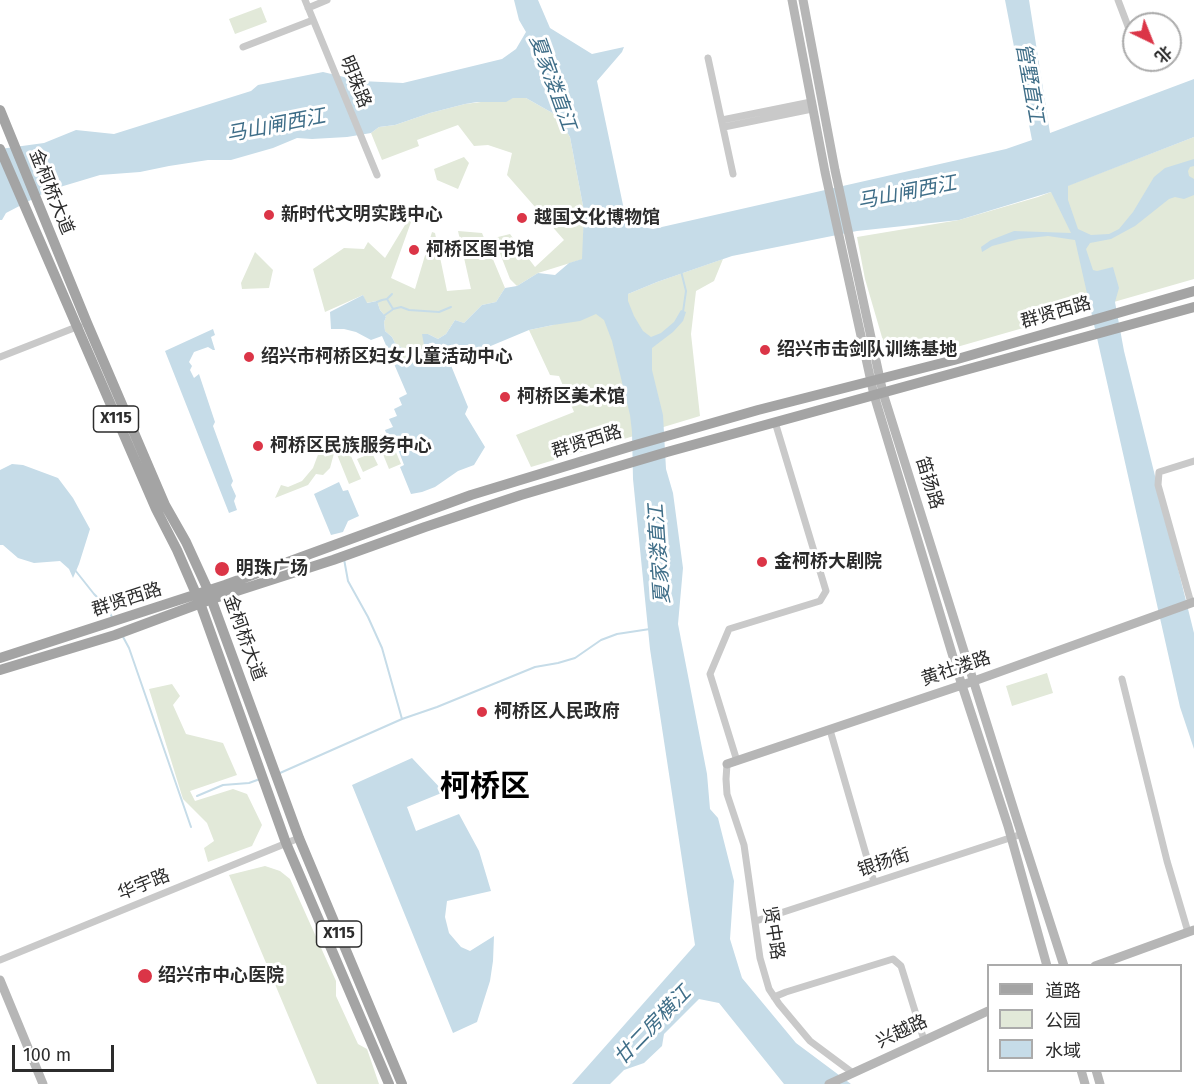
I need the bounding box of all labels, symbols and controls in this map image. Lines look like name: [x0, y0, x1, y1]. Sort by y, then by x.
north arrow: [1122, 12, 1182, 72]
water label: 夏家溇直江: [524, 32, 580, 134]
water label: 管墅直江: [1010, 42, 1048, 124]
text: 北: [1151, 42, 1176, 66]
street label: 明珠路: [335, 53, 375, 111]
water label: 马山闸西江: [225, 105, 327, 147]
street label: 金柯桥大道: [24, 146, 78, 238]
water label: 马山闸西江: [856, 172, 958, 214]
place label: 新时代文明实践中心: [281, 204, 443, 226]
place label: 越国文化博物馆: [534, 207, 660, 229]
marker: 新时代文明实践中心: [262, 208, 276, 222]
marker: 越国文化博物馆: [515, 211, 529, 225]
place label: 柯桥区图书馆: [426, 239, 534, 261]
marker: 柯桥区图书馆: [407, 243, 421, 257]
street label: 群贤西路: [1018, 293, 1094, 333]
place label: 绍兴市击剑队训练基地: [777, 339, 957, 361]
marker: 绍兴市击剑队训练基地: [758, 343, 772, 357]
place label: 绍兴市柯桥区妇女儿童活动中心: [261, 346, 513, 368]
marker: 绍兴市柯桥区妇女儿童活动中心: [242, 350, 256, 364]
place label: 柯桥区美术馆: [517, 386, 625, 408]
marker: 柯桥区美术馆: [498, 390, 512, 404]
road number: X115: [94, 406, 138, 432]
street label: 群贤西路: [549, 421, 625, 463]
place label: 柯桥区民族服务中心: [270, 435, 432, 457]
marker: 柯桥区民族服务中心: [251, 439, 265, 453]
street label: 笛扬路: [911, 454, 947, 512]
water label: 夏家溇直江: [645, 503, 675, 605]
place label: 金柯桥大剧院: [774, 551, 882, 573]
marker: 金柯桥大剧院: [755, 555, 769, 569]
place label: 明珠广场: [236, 558, 308, 580]
marker: 明珠广场: [213, 560, 231, 578]
street label: 群贤西路: [89, 579, 165, 621]
street label: 金柯桥大道: [218, 592, 270, 684]
street label: 黄社溇路: [918, 647, 994, 691]
place label: 柯桥区人民政府: [494, 701, 620, 723]
marker: 柯桥区人民政府: [475, 705, 489, 719]
district label: 柯桥区: [440, 770, 530, 806]
street label: 银扬街: [855, 844, 913, 882]
street label: 华宇路: [115, 865, 173, 905]
street label: 贤中路: [758, 905, 788, 961]
road number: X115: [316, 921, 362, 947]
legend: [987, 964, 1182, 1072]
place label: 绍兴市中心医院: [158, 965, 284, 987]
marker: 绍兴市中心医院: [136, 967, 154, 985]
text: 道路: [1045, 980, 1081, 1002]
water label: 廿二房横江: [610, 982, 696, 1070]
text: 公园: [1045, 1010, 1081, 1032]
street label: 兴越路: [873, 1011, 931, 1053]
scale bar: [15, 1033, 117, 1071]
text: 水域: [1045, 1040, 1081, 1062]
text: 100 m: [23, 1044, 71, 1066]

